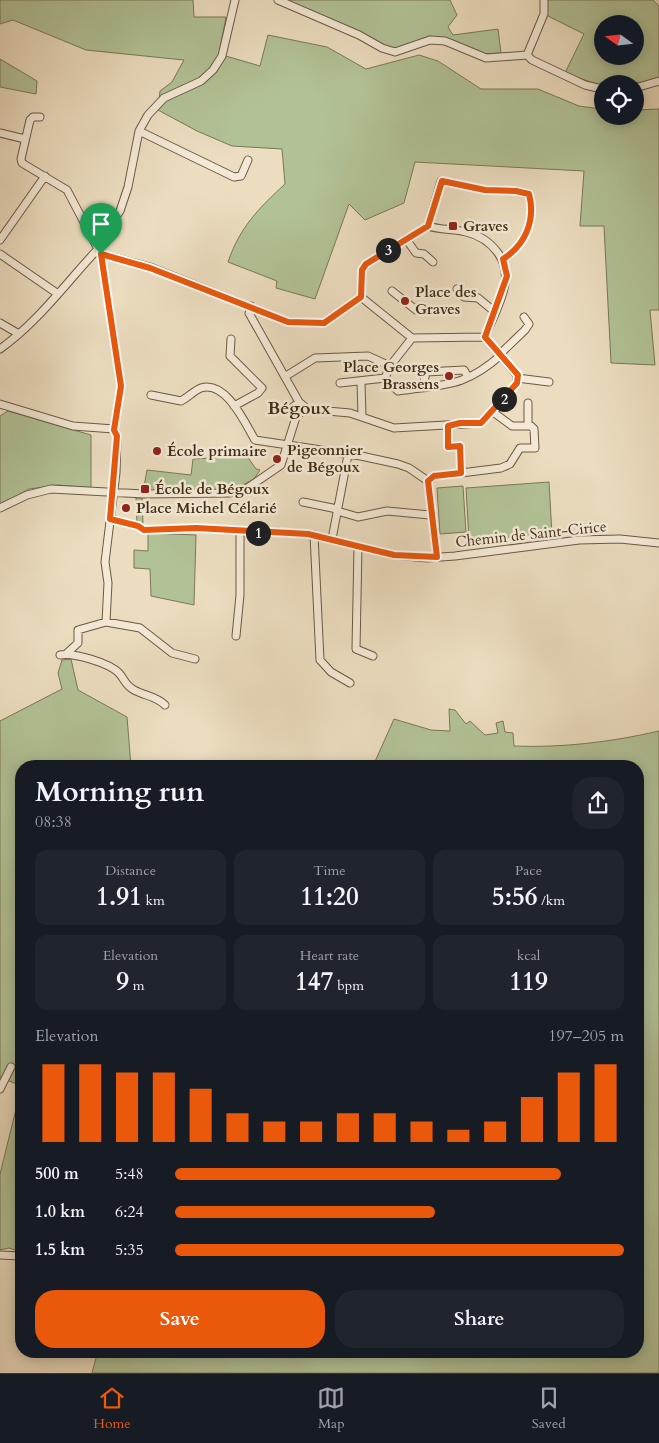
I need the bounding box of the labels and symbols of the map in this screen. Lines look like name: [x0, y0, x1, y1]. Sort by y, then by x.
north arrow: [594, 15, 644, 65]
pin: [80, 203, 122, 254]
place label: Graves: [463, 216, 508, 236]
marker: Graves: [447, 220, 459, 232]
pin: 3: [376, 238, 400, 262]
place label: Place des Graves: [415, 282, 477, 319]
marker: Place des Graves: [399, 295, 411, 307]
place label: Place Georges Brassens: [343, 357, 439, 394]
marker: Place Georges Brassens: [443, 370, 455, 382]
pin: 2: [492, 386, 516, 412]
district label: Bégoux: [267, 396, 331, 421]
place label: Pigeonnier de Bégoux: [287, 440, 364, 477]
place label: École primaire: [167, 441, 267, 461]
marker: École primaire: [151, 445, 163, 457]
marker: Pigeonnier de Bégoux: [271, 453, 283, 465]
place label: École de Bégoux: [155, 479, 269, 499]
marker: École de Bégoux: [139, 483, 151, 495]
place label: Place Michel Célarié: [136, 498, 277, 518]
marker: Place Michel Célarié: [120, 502, 132, 514]
street label: Chemin de Saint-Cirice: [454, 516, 608, 552]
pin: 1: [246, 520, 270, 546]

